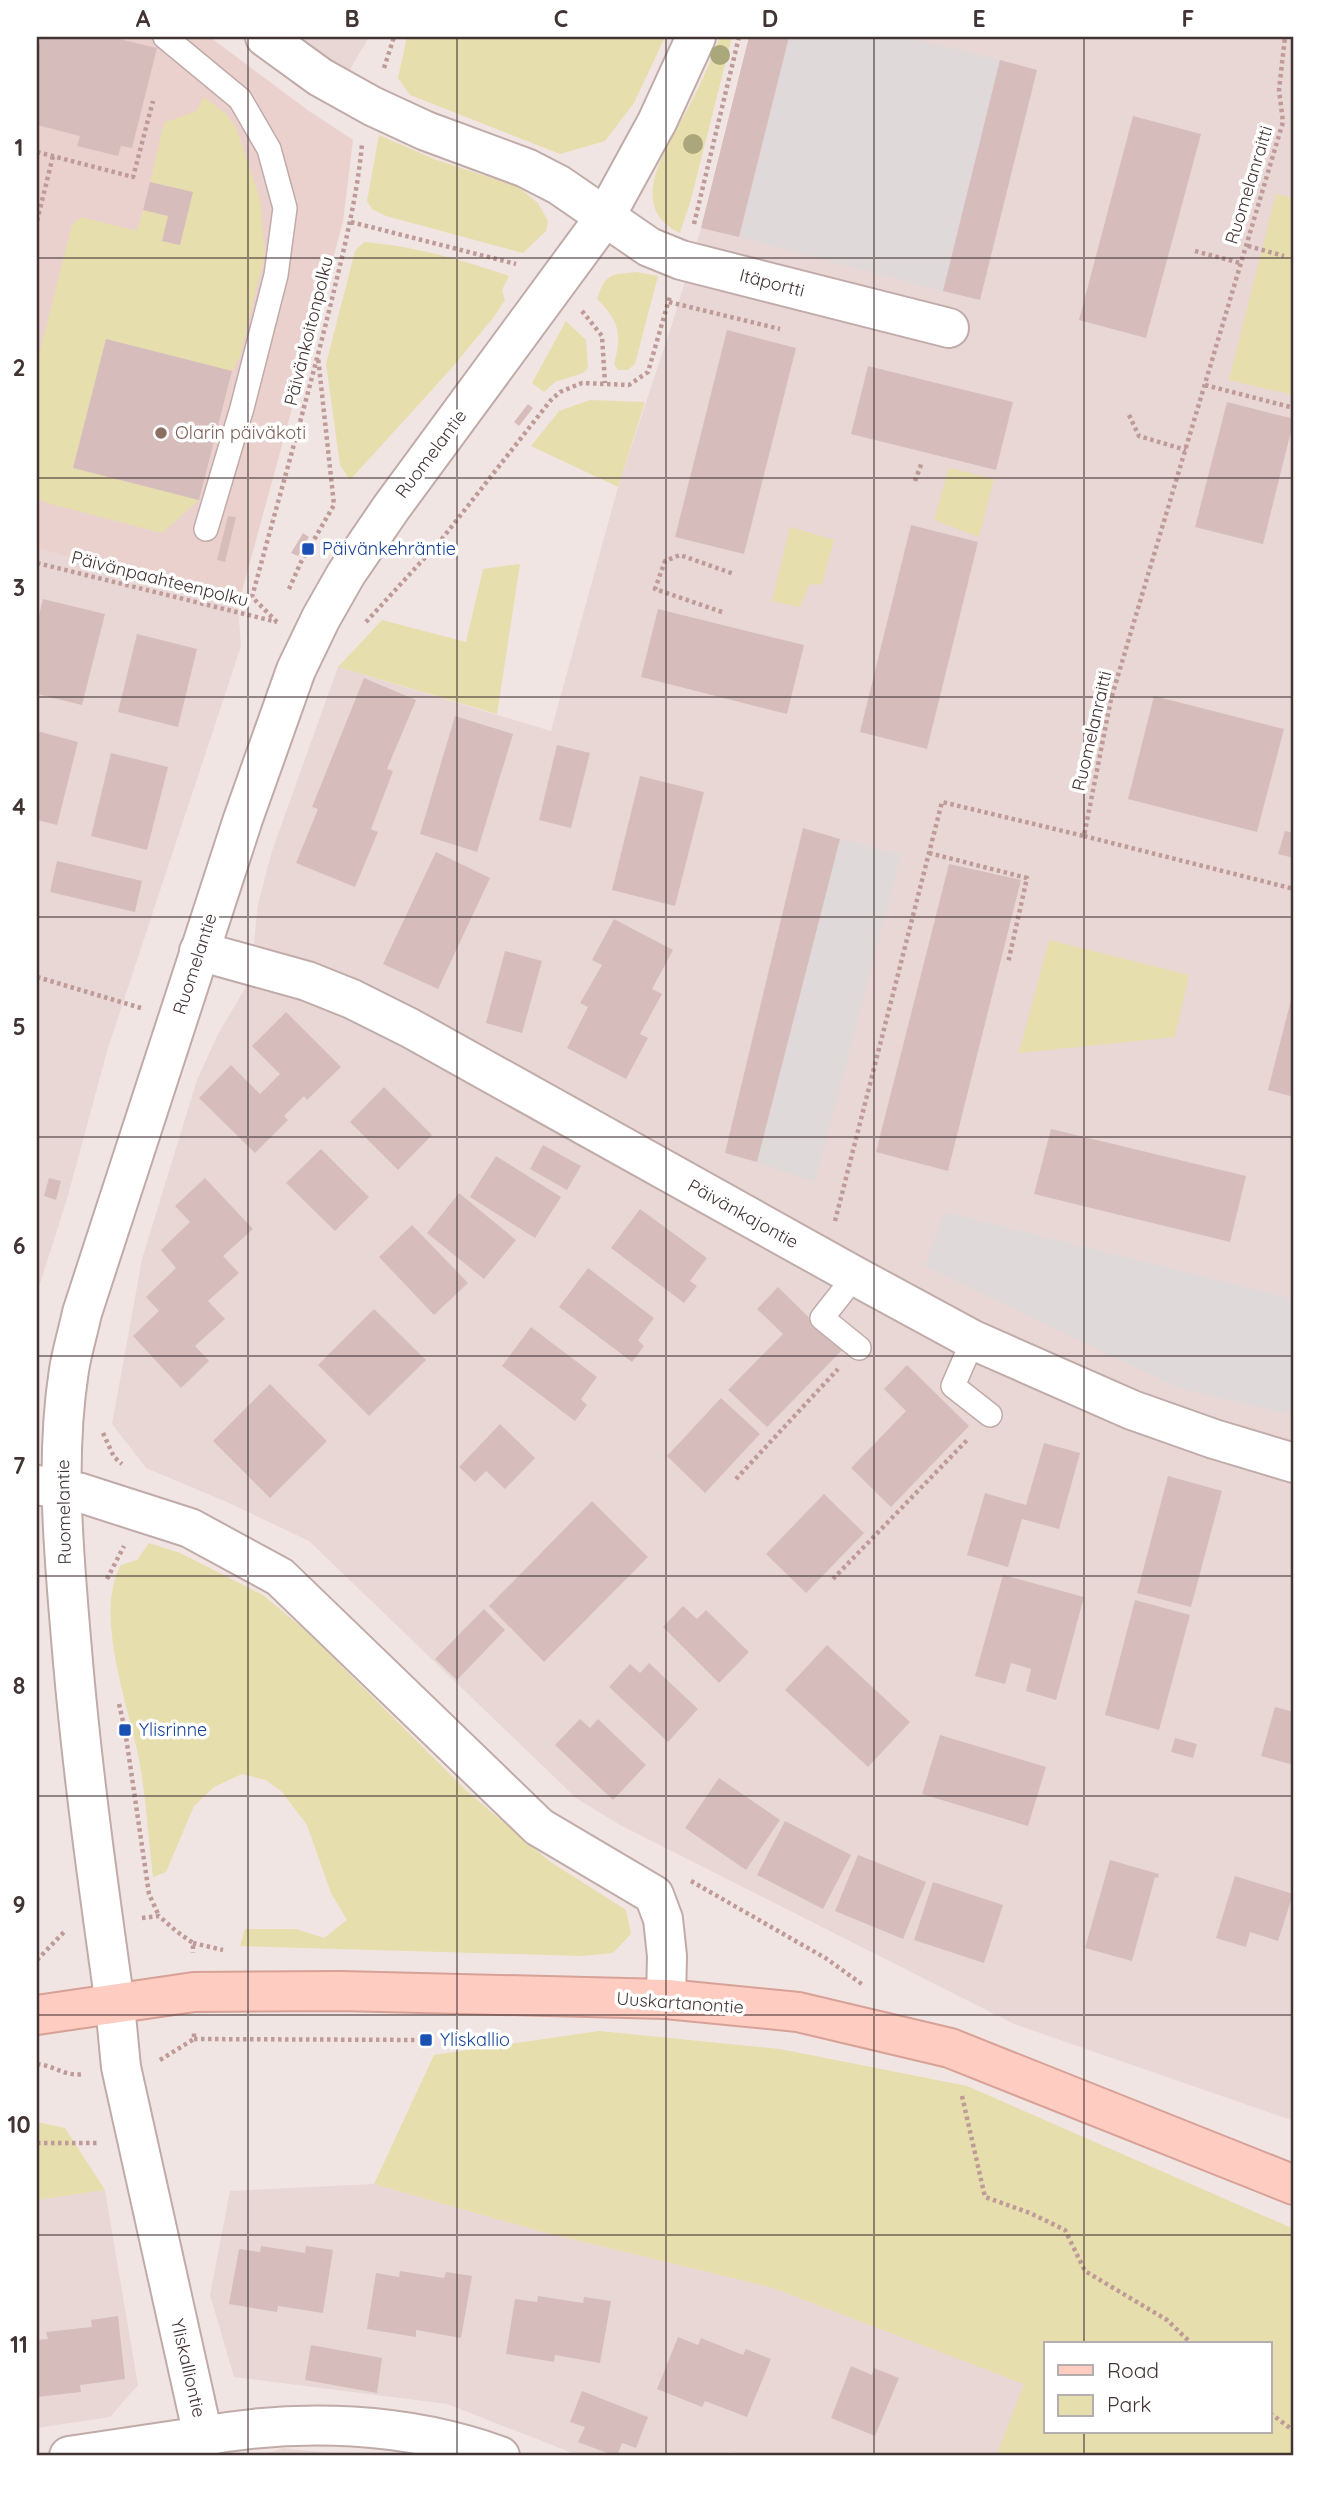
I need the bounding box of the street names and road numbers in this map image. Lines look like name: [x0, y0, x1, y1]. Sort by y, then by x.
street label: Ruomelanraitti: [1220, 123, 1277, 247]
street label: Päivänkoitonpolku: [279, 254, 338, 408]
street label: Itäportti: [737, 263, 807, 302]
street label: Ruomelantie: [390, 405, 471, 503]
street label: Päivänpaahteenpolku: [69, 545, 251, 612]
street label: Ruomelanraitti: [1067, 669, 1117, 793]
street label: Ruomelantie: [167, 910, 222, 1017]
street label: Päivänkajontie: [684, 1174, 803, 1253]
street label: Ruomelantie: [51, 1459, 76, 1565]
street label: Uuskartanontie: [616, 1987, 745, 2018]
street label: Yliskalliontie: [166, 2316, 211, 2419]

